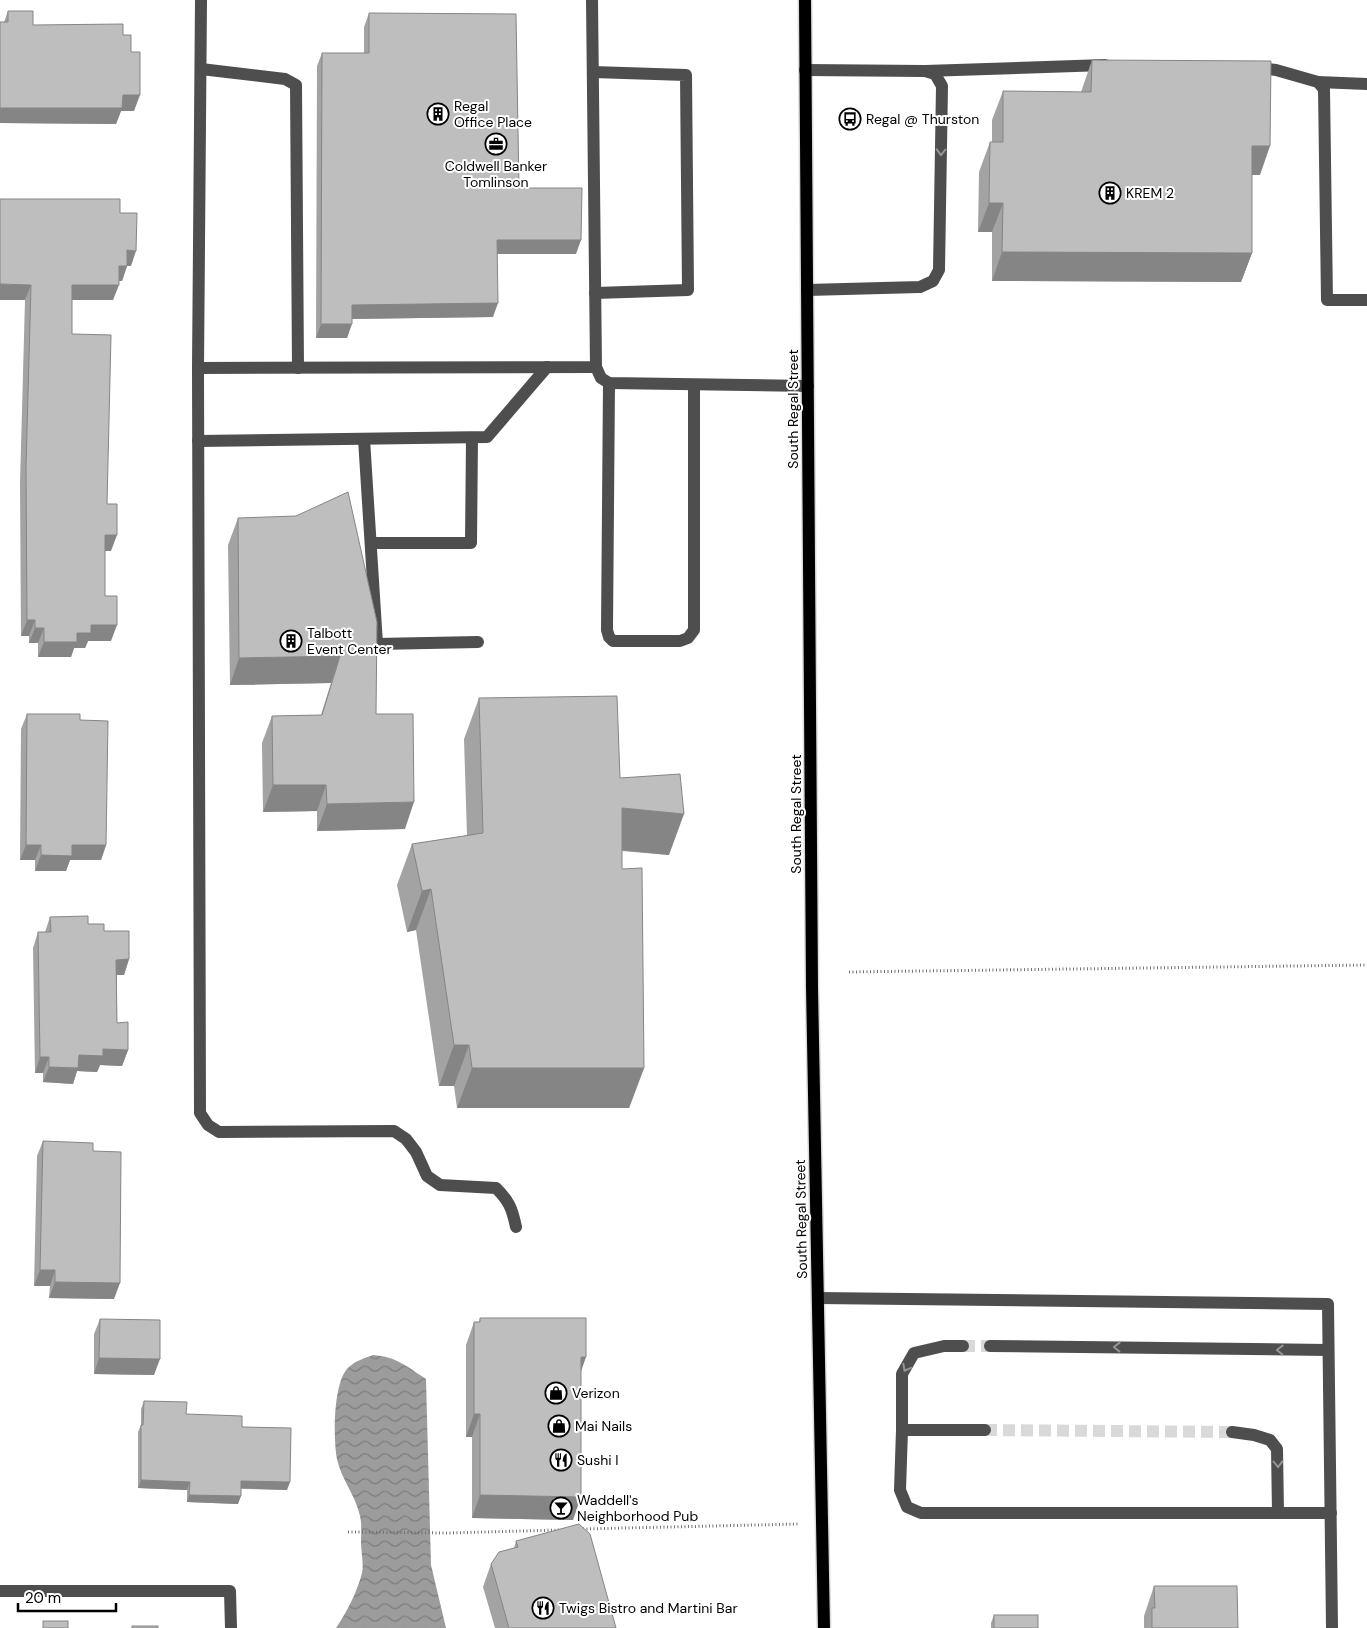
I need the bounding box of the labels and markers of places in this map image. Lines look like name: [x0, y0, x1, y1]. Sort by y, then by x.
place label: Regal Office Place: [454, 97, 532, 131]
building icon: Regal Office Place: [426, 102, 450, 126]
bus stop icon: Regal @ Thurston: [838, 107, 862, 131]
place label: Regal @ Thurston: [866, 110, 979, 128]
office icon: Coldwell Banker Tomlinson: [484, 132, 508, 156]
place label: Coldwell Banker Tomlinson: [445, 157, 547, 191]
building icon: KREM 2: [1098, 181, 1122, 205]
place label: KREM 2: [1126, 184, 1174, 202]
place label: Talbott Event Center: [307, 624, 392, 658]
building icon: Talbott Event Center: [279, 629, 303, 653]
shop icon: Verizon: [544, 1381, 568, 1405]
place label: Verizon: [572, 1384, 620, 1402]
shop icon: Mai Nails: [547, 1414, 571, 1438]
place label: Mai Nails: [575, 1417, 632, 1435]
restaurant icon: Sushi I: [549, 1448, 573, 1472]
place label: Sushi I: [577, 1451, 619, 1469]
place label: Waddell's Neighborhood Pub: [577, 1491, 698, 1525]
bar icon: Waddell's Neighborhood Pub: [549, 1496, 573, 1520]
restaurant icon: Twigs Bistro and Martini Bar: [531, 1596, 555, 1620]
place label: Twigs Bistro and Martini Bar: [559, 1599, 738, 1617]

